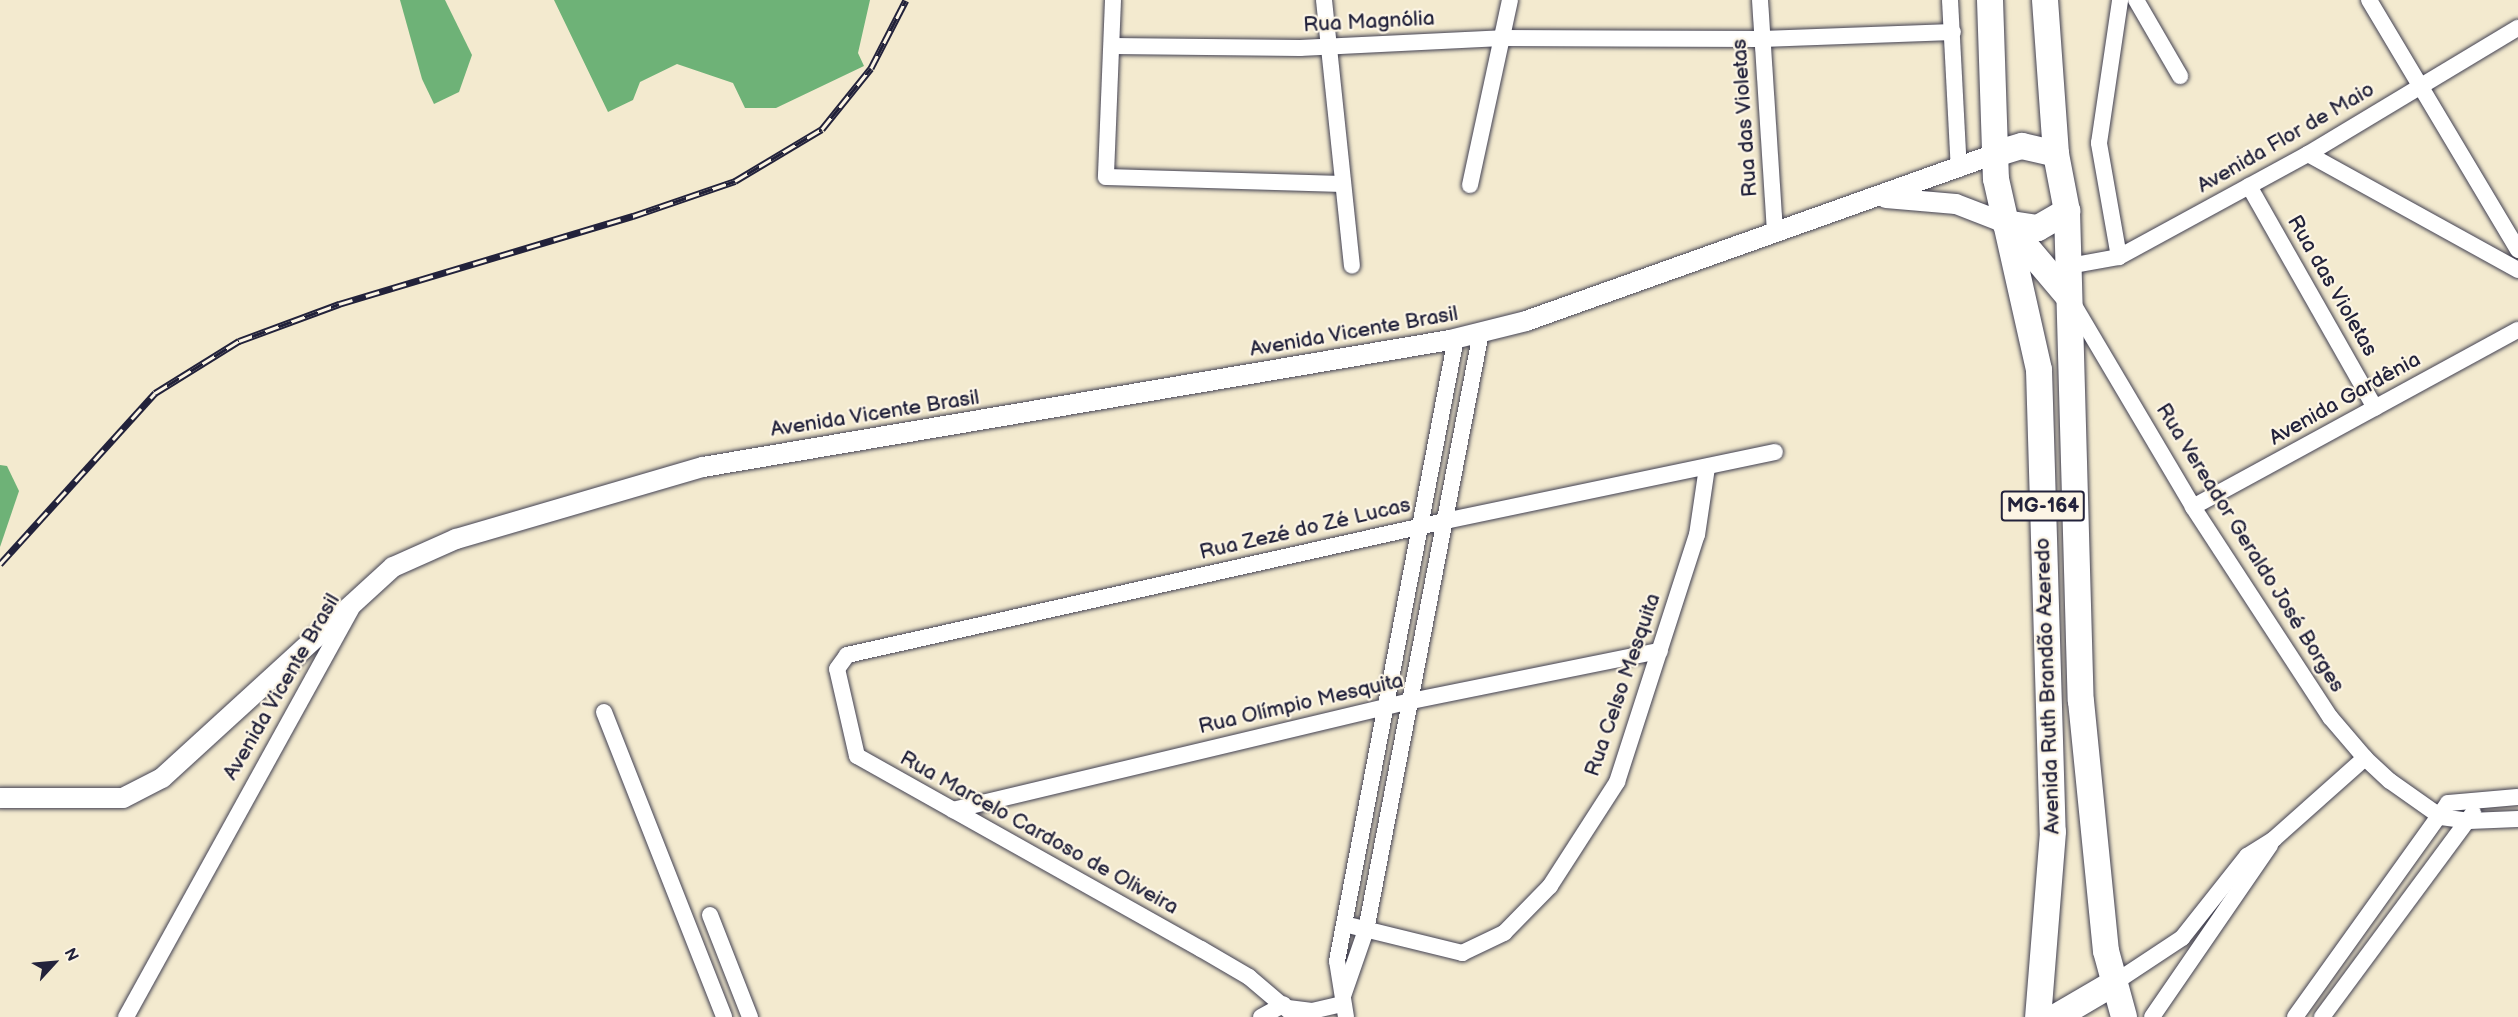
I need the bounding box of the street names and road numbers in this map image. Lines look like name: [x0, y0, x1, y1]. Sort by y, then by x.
street label: Rua Magnólia: [1303, 6, 1435, 38]
street label: Rua das Violetas: [1727, 38, 1763, 198]
street label: Avenida Flor de Maio: [2193, 77, 2379, 199]
street label: Rua das Violetas: [2281, 211, 2383, 361]
street label: Avenida Vicente Brasil: [1248, 301, 1460, 363]
street label: Avenida Gardênia: [2265, 347, 2425, 451]
street label: Avenida Vicente Brasil: [769, 385, 981, 443]
street label: Rua Vereador Geraldo José Borges: [2150, 398, 2350, 698]
road number: MG-164: [2000, 489, 2086, 523]
street label: Rua Zezé do Zé Lucas: [1197, 492, 1413, 566]
street label: Avenida Ruth Brandão Azeredo: [2030, 537, 2066, 835]
street label: Avenida Vicente Brasil: [218, 589, 346, 785]
street label: Rua Celso Mesquita: [1580, 590, 1666, 780]
street label: Rua Olímpio Mesquita: [1196, 668, 1406, 740]
street label: Rua Marcelo Cardoso de Oliveira: [895, 746, 1183, 920]

